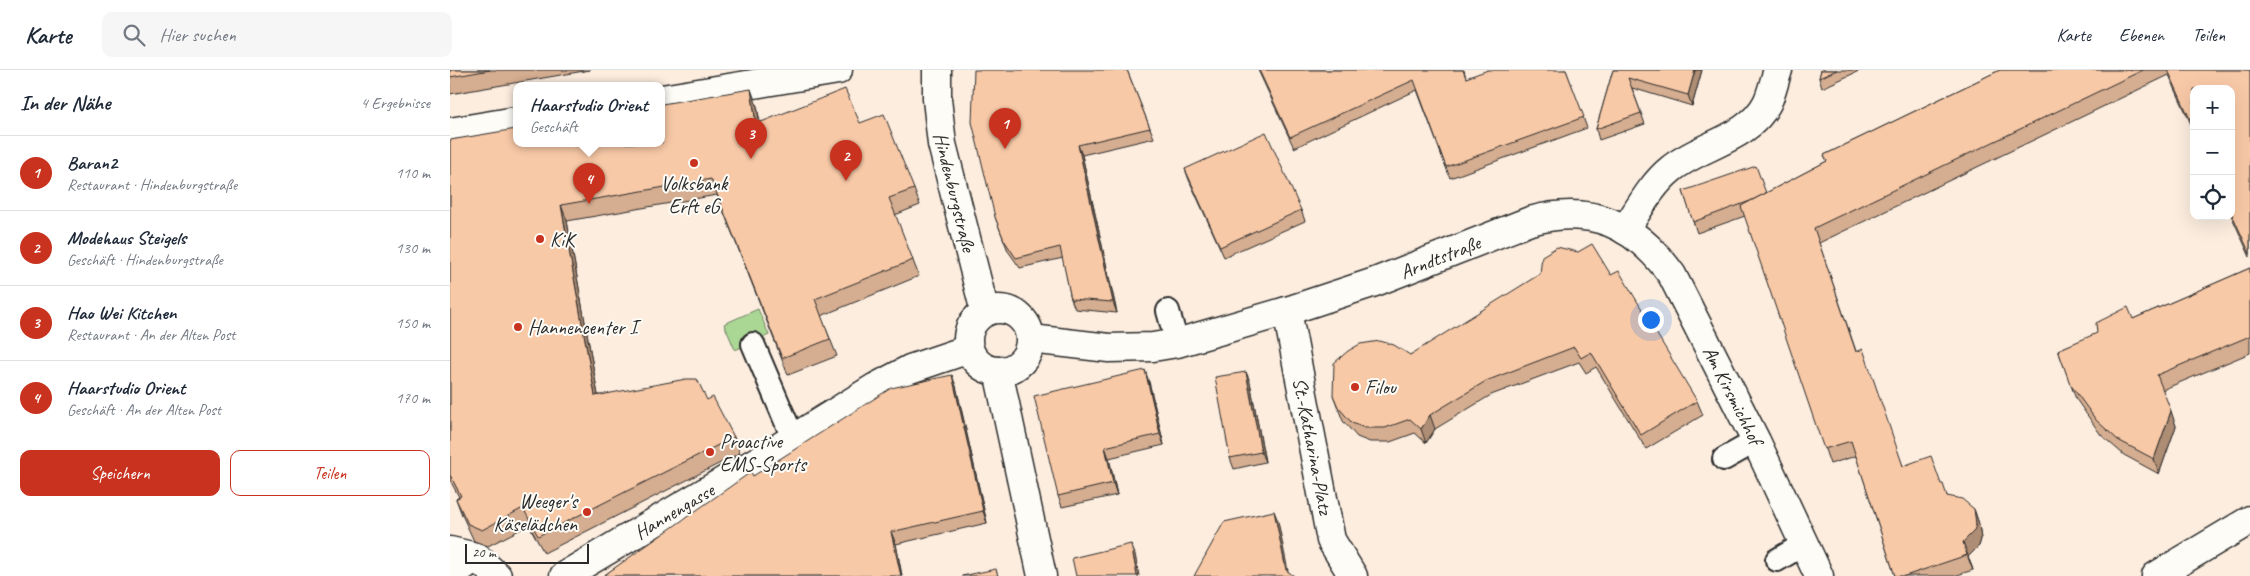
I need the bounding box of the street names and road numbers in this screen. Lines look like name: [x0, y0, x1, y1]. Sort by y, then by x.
street label: Hindenburgstraße: [928, 130, 982, 256]
street label: Arndtstraße: [1396, 230, 1485, 285]
street label: Am Kirsmichhof: [1697, 342, 1770, 452]
street label: St.-Katharina-Platz: [1287, 376, 1338, 518]
street label: Hannengasse: [630, 477, 720, 545]

